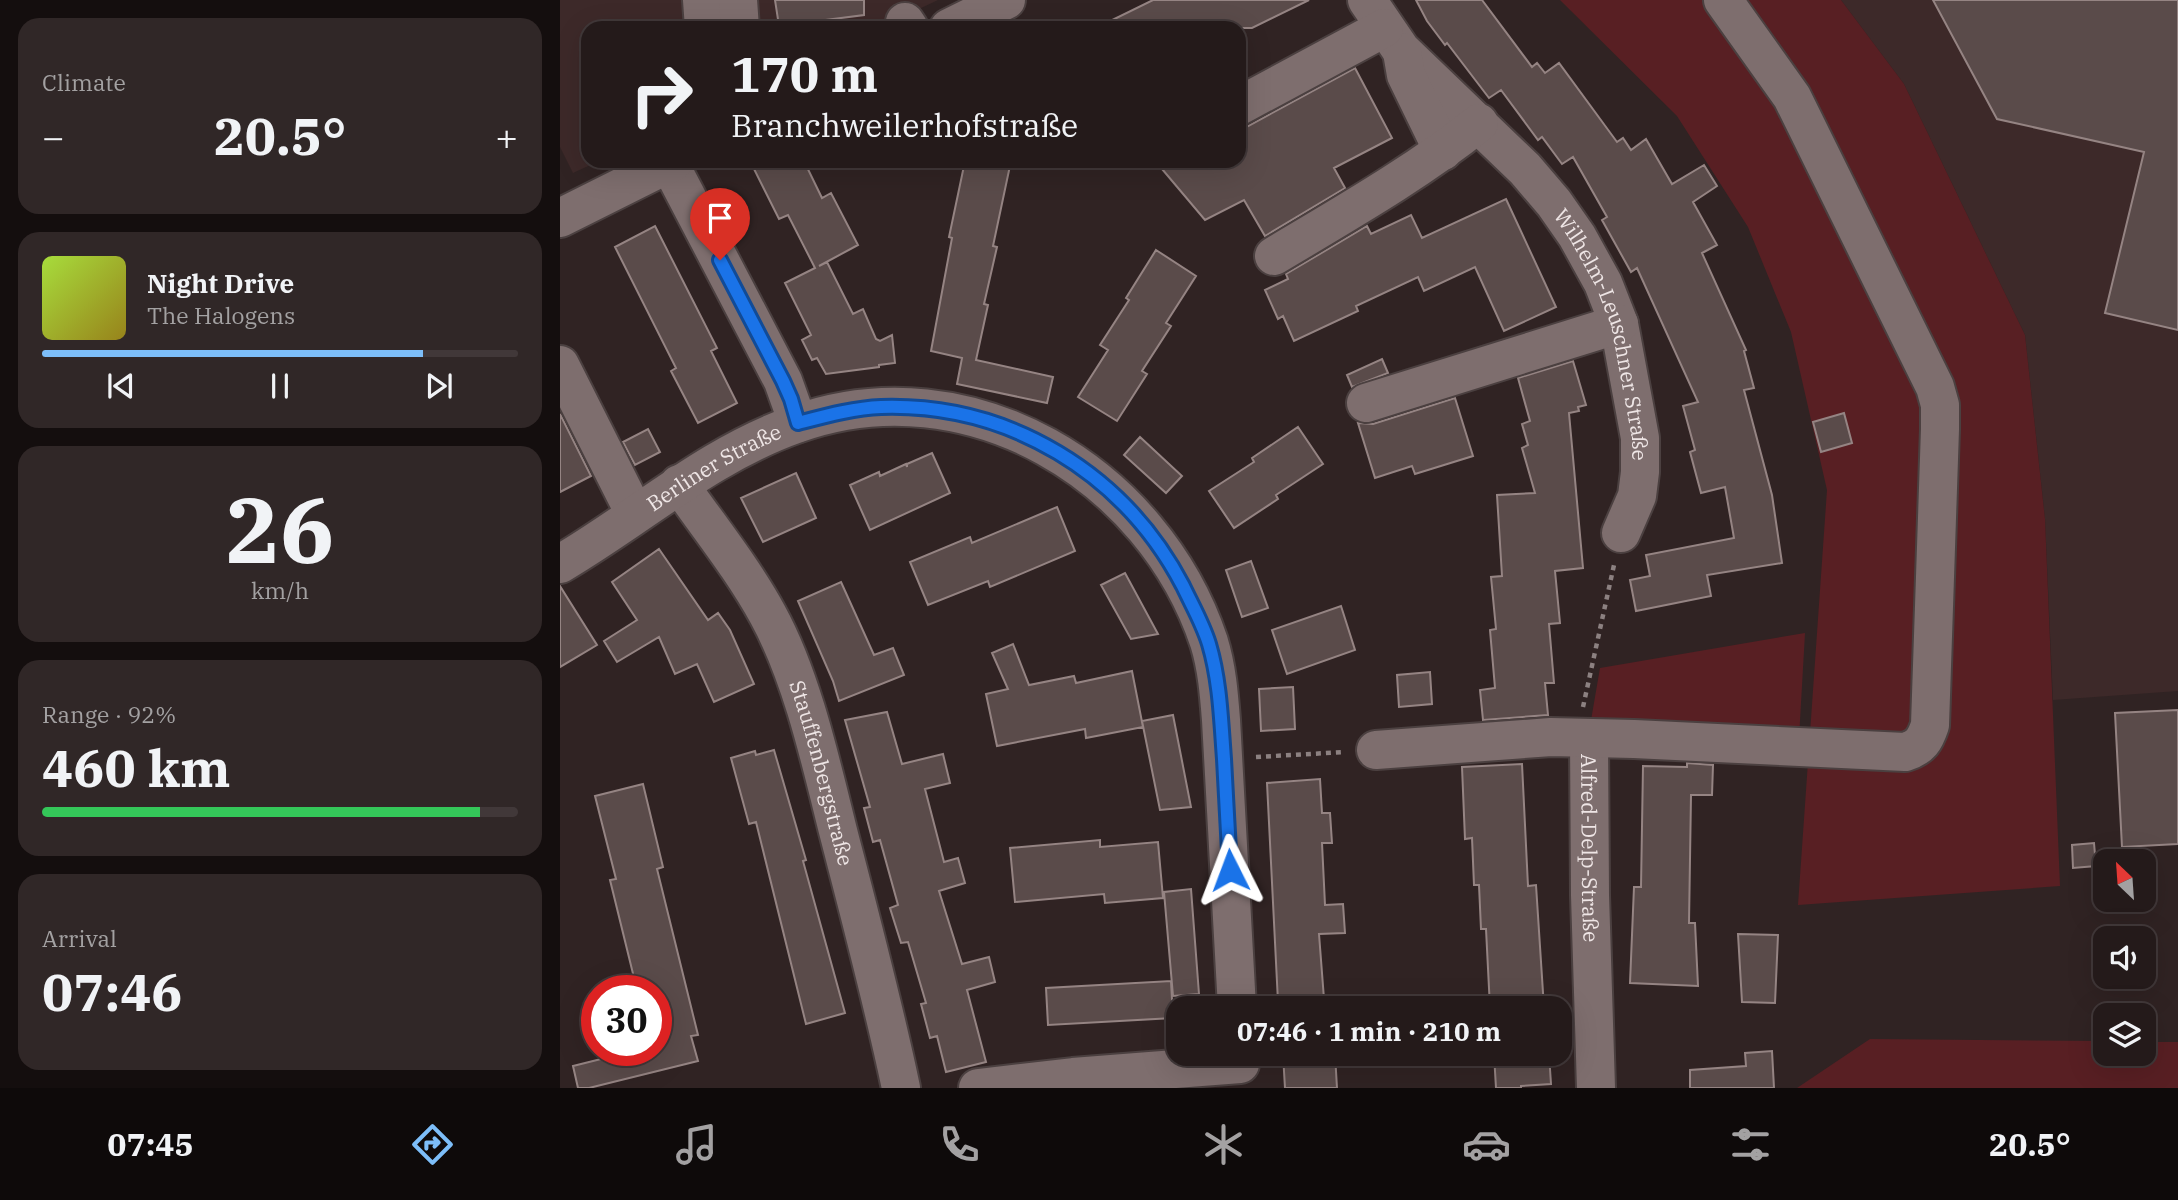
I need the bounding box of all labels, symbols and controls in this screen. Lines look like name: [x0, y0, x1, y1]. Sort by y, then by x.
text: 170 m: [731, 42, 878, 105]
icon: right: [616, 49, 707, 140]
text: Climate: [42, 67, 126, 97]
text: 20.5°: [214, 102, 346, 169]
text: Branchweilerhofstraße: [731, 104, 1078, 146]
text: −: [42, 112, 65, 161]
text: +: [495, 112, 518, 161]
pin: [690, 188, 750, 260]
icon: arrive: [701, 199, 739, 237]
street label: Wilhelm-Leuschner Straße: [1548, 203, 1654, 461]
text: Night Drive: [147, 266, 294, 300]
text: The Halogens: [147, 300, 295, 330]
icon: previous: [102, 367, 140, 405]
icon: pause: [261, 367, 299, 405]
icon: next: [420, 367, 458, 405]
street label: Berliner Straße: [641, 417, 785, 517]
text: 26: [225, 470, 335, 588]
text: km/h: [251, 575, 309, 605]
street label: Stauffenbergstraße: [783, 676, 860, 869]
text: Range · 92%: [42, 699, 176, 729]
text: 460 km: [42, 734, 231, 801]
street label: Alfred-Delp-Straße: [1575, 754, 1605, 943]
position arrow: [1193, 833, 1267, 907]
north arrow: [2093, 849, 2156, 912]
map controls: [2093, 849, 2156, 1066]
text: Arrival: [42, 923, 117, 953]
button: sound: [2093, 926, 2156, 989]
text: 07:46: [42, 958, 183, 1025]
speed limit sign: 30: [581, 975, 672, 1066]
button: layers: [2093, 1003, 2156, 1066]
text: 07:46 · 1 min · 210 m: [1237, 1014, 1501, 1048]
icon: directions: [408, 1120, 457, 1169]
icon: music: [672, 1120, 721, 1169]
icon: phone: [935, 1120, 984, 1169]
icon: climate: [1199, 1120, 1248, 1169]
icon: car: [1462, 1120, 1511, 1169]
icon: filters: [1726, 1120, 1775, 1169]
text: 07:45: [107, 1123, 194, 1165]
text: 20.5°: [1989, 1123, 2071, 1165]

